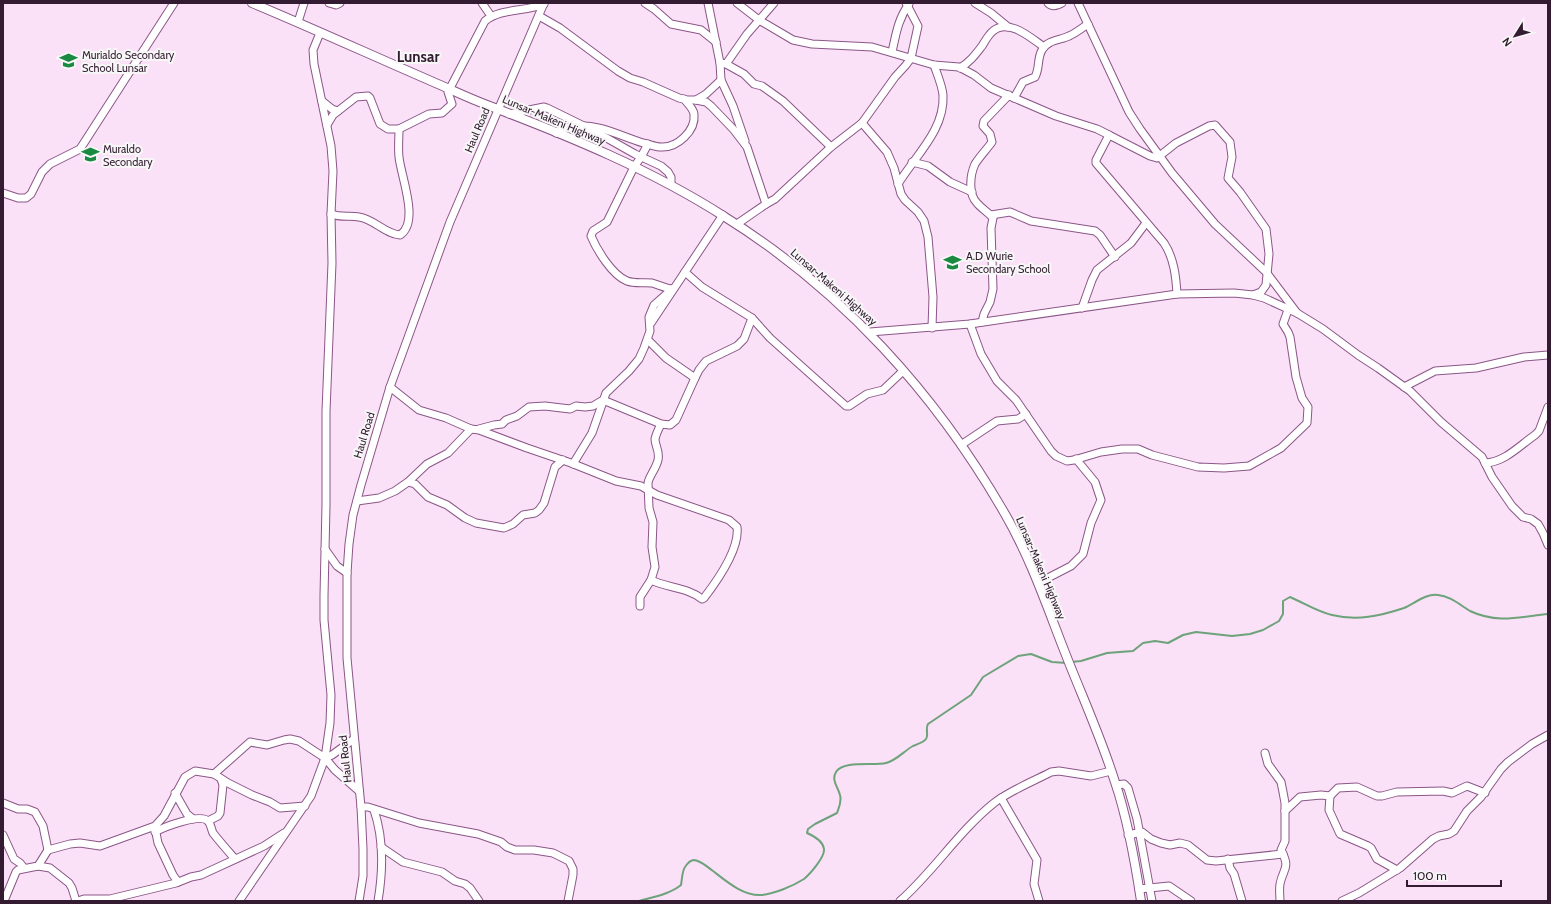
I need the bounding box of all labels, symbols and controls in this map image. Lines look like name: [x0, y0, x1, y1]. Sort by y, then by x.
north arrow: [1495, 16, 1535, 56]
text: N: [1499, 35, 1515, 49]
place label: Murialdo Secondary School Lunsar: [82, 48, 175, 75]
district label: Lunsar: [397, 48, 439, 66]
school or university icon: Murialdo Secondary School Lunsar: [59, 51, 79, 71]
street label: Lunsar-Makeni Highway: [500, 92, 608, 148]
street label: Haul Road: [461, 105, 493, 155]
place label: Muraldo Secondary: [103, 142, 153, 169]
school or university icon: Muraldo Secondary: [80, 145, 100, 165]
street label: Lunsar-Makeni Highway: [788, 246, 881, 329]
place label: A.D Wurie Secondary School: [966, 249, 1051, 276]
school or university icon: A.D Wurie Secondary School: [943, 252, 963, 272]
street label: Haul Road: [350, 410, 378, 460]
street label: Lunsar-Makeni Highway: [1013, 514, 1069, 622]
street label: Haul Road: [336, 735, 354, 783]
scale bar: [1407, 862, 1501, 888]
text: 100 m: [1413, 868, 1447, 883]

